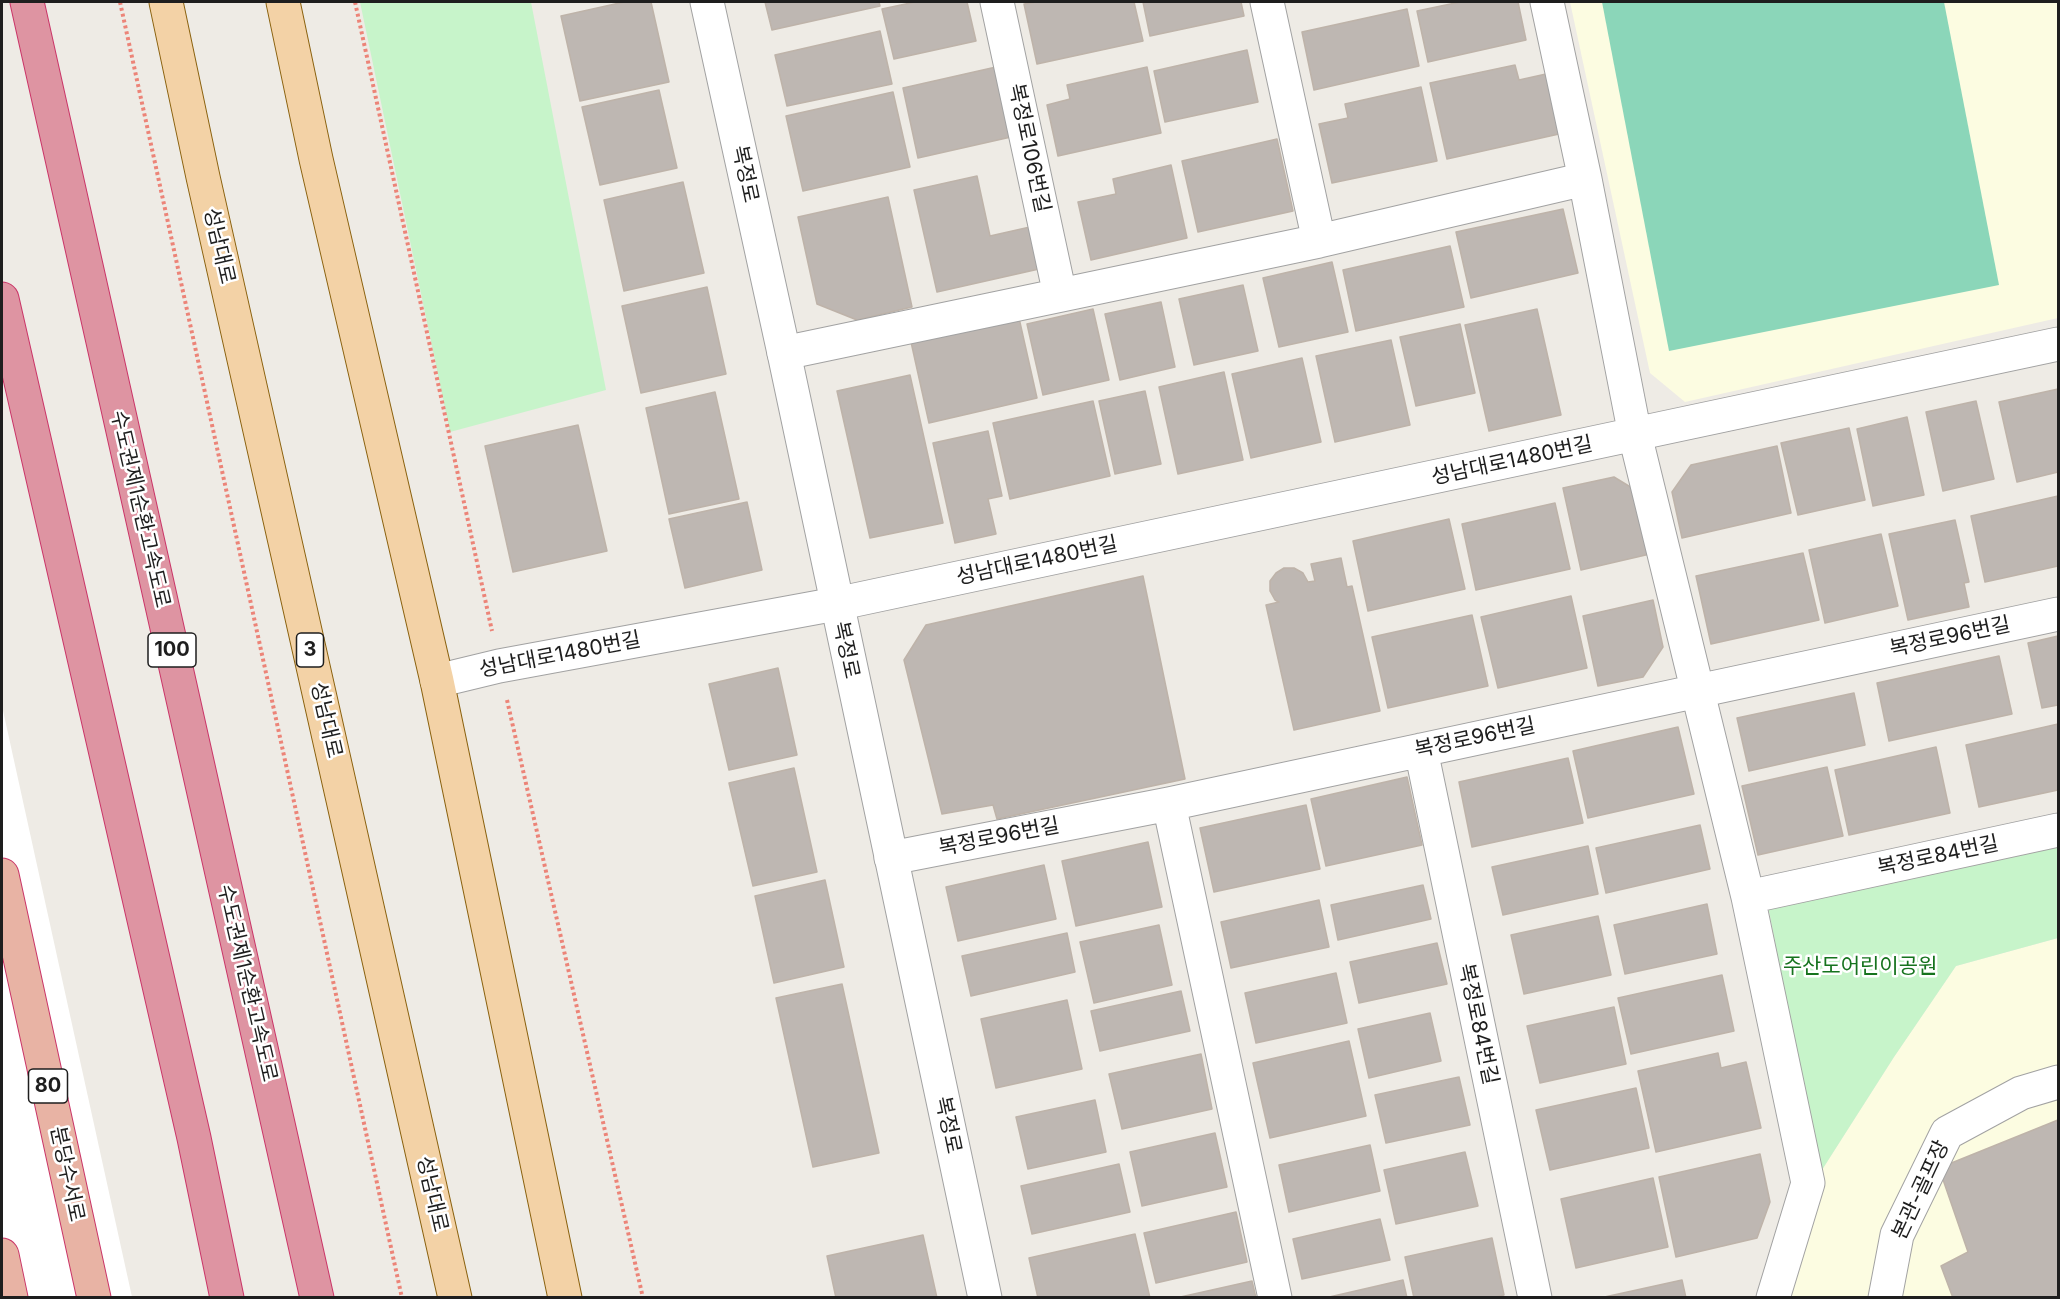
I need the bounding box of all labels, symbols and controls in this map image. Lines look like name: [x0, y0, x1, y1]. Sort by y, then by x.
street label: 복정로106번길: [1003, 81, 1055, 215]
street label: 복정로: [727, 143, 763, 205]
street label: 성남대로: [198, 206, 240, 286]
street label: 수도권제1순환고속도로: [105, 408, 175, 610]
street label: 성남대로1480번길: [1429, 432, 1595, 490]
street label: 성남대로1480번길: [954, 532, 1120, 590]
street label: 복정로96번길: [1887, 612, 2013, 662]
street label: 복정로: [828, 619, 864, 681]
street label: 성남대로1480번길: [477, 627, 643, 683]
road number: 100: [148, 633, 196, 667]
road number: 3: [296, 633, 324, 667]
street label: 성남대로: [305, 680, 347, 760]
street label: 복정로96번길: [1412, 713, 1538, 763]
street label: 복정로96번길: [936, 813, 1062, 861]
street label: 복정로84번길: [1875, 831, 2001, 881]
street label: 수도권제1순환고속도로: [212, 882, 282, 1084]
park label: 주산도어린이공원: [1783, 954, 1937, 980]
street label: 복정로84번길: [1453, 961, 1503, 1087]
road number: 80: [28, 1069, 68, 1103]
street label: 복정로: [930, 1094, 966, 1156]
street label: 분당수서로: [45, 1124, 89, 1224]
street label: 본관-골프장: [1887, 1137, 1955, 1243]
street label: 성남대로: [411, 1154, 453, 1234]

